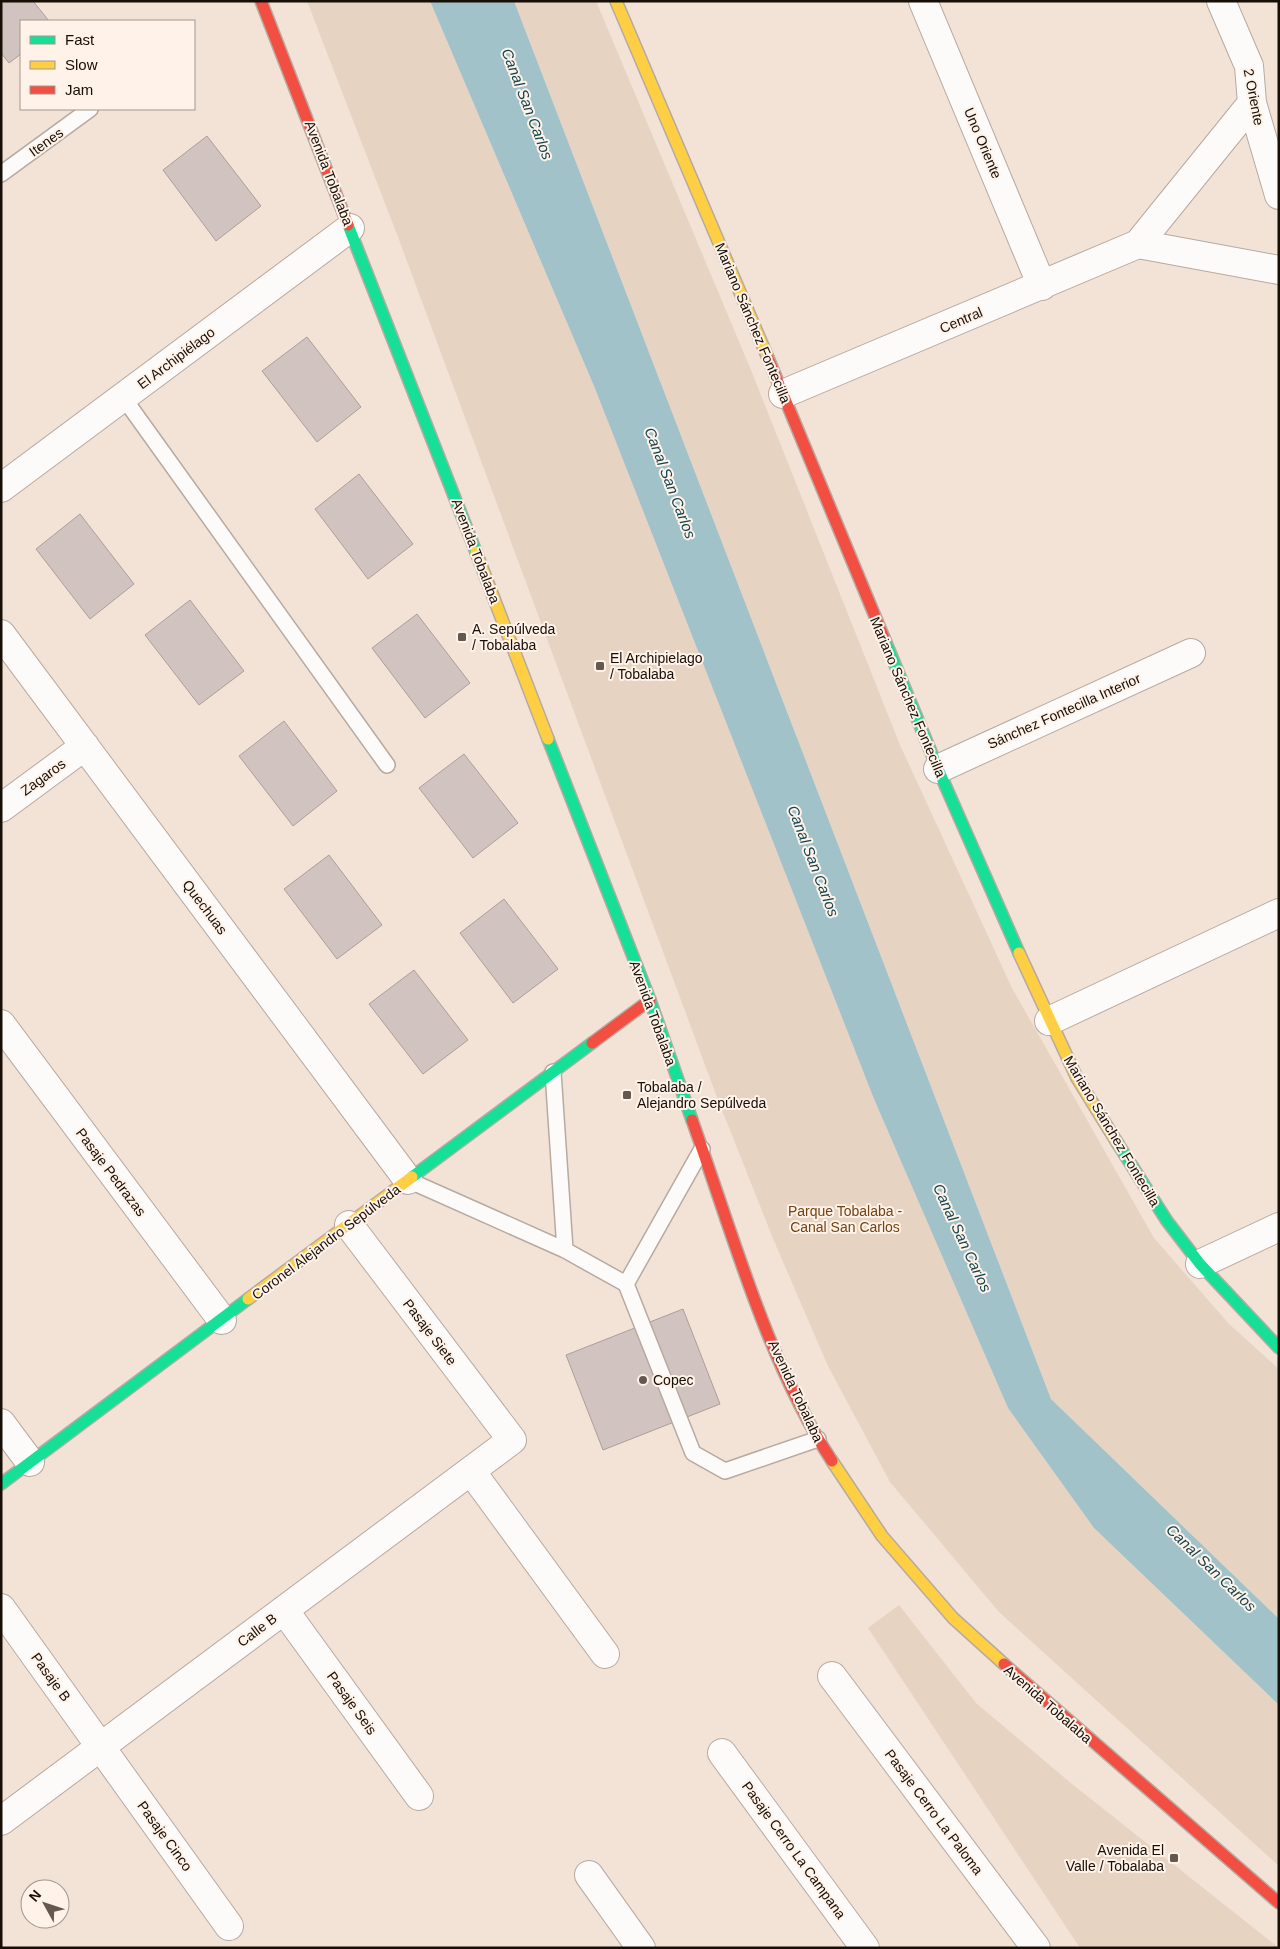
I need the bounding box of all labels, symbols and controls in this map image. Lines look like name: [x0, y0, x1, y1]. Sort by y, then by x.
legend: [20, 20, 195, 110]
text: Fast: [65, 31, 95, 48]
water label: Canal San Carlos: [498, 46, 557, 162]
text: Slow: [65, 56, 98, 73]
street label: 2 Oriente: [1241, 67, 1267, 127]
text: Jam: [65, 81, 93, 98]
street label: Uno Oriente: [961, 105, 1005, 181]
street label: Avenida Tobalaba: [302, 118, 356, 228]
street label: Itenes: [26, 124, 66, 160]
street label: Mariano Sánchez Fontecilla: [712, 240, 794, 406]
street label: Central: [937, 304, 985, 336]
street label: El Archipiélago: [134, 324, 218, 392]
water label: Canal San Carlos: [641, 425, 700, 541]
street label: Avenida Tobalaba: [449, 496, 503, 606]
street label: Mariano Sánchez Fontecilla: [867, 614, 949, 780]
place label: A. Sepúlveda / Tobalaba: [472, 621, 555, 653]
marker: A. Sepúlveda / Tobalaba: [456, 631, 468, 643]
place label: El Archipielago / Tobalaba: [610, 650, 703, 682]
marker: El Archipielago / Tobalaba: [594, 660, 606, 672]
street label: Sánchez Fontecilla Interior: [985, 670, 1143, 752]
street label: Zagaros: [18, 755, 68, 799]
water label: Canal San Carlos: [784, 803, 843, 919]
street label: Quechuas: [179, 877, 231, 937]
street label: Avenida Tobalaba: [627, 958, 680, 1068]
street label: Mariano Sánchez Fontecilla: [1061, 1053, 1163, 1209]
place label: Tobalaba / Alejandro Sepúlveda: [637, 1079, 766, 1111]
marker: Tobalaba / Alejandro Sepúlveda: [621, 1089, 633, 1101]
street label: Pasaje Pedrazas: [73, 1125, 149, 1219]
street label: Coronel Alejandro Sepúlveda: [249, 1181, 403, 1303]
water label: Canal San Carlos: [930, 1181, 995, 1295]
park label: Parque Tobalaba - Canal San Carlos: [788, 1203, 902, 1235]
street label: Pasaje Siete: [400, 1296, 460, 1368]
street label: Avenida Tobalaba: [765, 1337, 827, 1445]
place label: Copec: [653, 1372, 693, 1388]
marker: Copec: [637, 1374, 649, 1386]
water label: Canal San Carlos: [1163, 1521, 1260, 1615]
street label: Calle B: [234, 1610, 280, 1650]
street label: Pasaje B: [28, 1650, 74, 1704]
street label: Avenida Tobalaba: [1001, 1662, 1095, 1747]
street label: Pasaje Seis: [324, 1668, 380, 1738]
street label: Pasaje Cerro La Paloma: [882, 1746, 986, 1878]
street label: Pasaje Cerro La Campana: [739, 1778, 849, 1922]
street label: Pasaje Cinco: [134, 1798, 196, 1874]
place label: Avenida El Valle / Tobalaba: [1066, 1842, 1164, 1874]
marker: Avenida El Valle / Tobalaba: [1168, 1852, 1180, 1864]
north arrow: [20, 1879, 70, 1929]
text: N: [26, 1887, 44, 1905]

